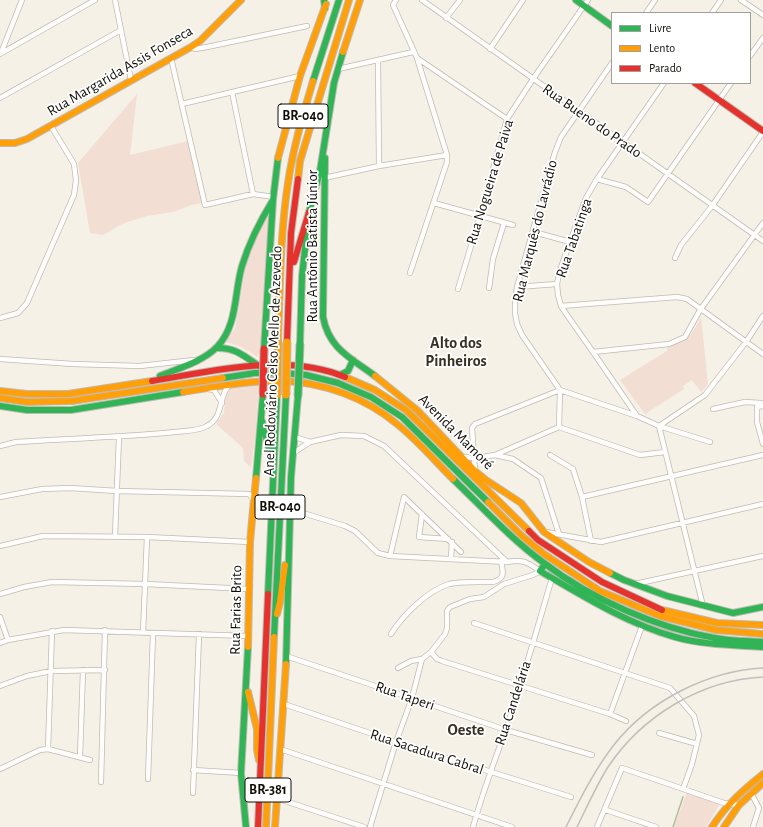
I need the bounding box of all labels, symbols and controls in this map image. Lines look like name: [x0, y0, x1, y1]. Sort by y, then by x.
legend: [611, 12, 751, 84]
street label: Rua Margarida Assis Fonseca: [44, 22, 196, 120]
text: Livre: [649, 22, 671, 34]
text: Lento: [649, 42, 675, 54]
text: Parado: [649, 62, 682, 74]
street label: Rua Bueno do Prado: [539, 80, 645, 162]
road number: BR-040: [278, 104, 328, 128]
street label: Rua Nogueira de Paiva: [462, 117, 518, 247]
street label: Rua Marquês do Lavrádio: [509, 158, 561, 304]
street label: Rua Antônio Batista Júnior: [303, 170, 321, 322]
street label: Rua Tabatinga: [552, 196, 596, 280]
street label: Anel Rodoviário Celso Mello de Azevedo: [260, 245, 286, 477]
district label: Alto dos Pinheiros: [425, 333, 487, 371]
street label: Avenida Mamoré: [414, 390, 498, 474]
road number: BR-040: [255, 495, 305, 519]
street label: Rua Farias Brito: [226, 565, 246, 655]
street label: Rua Candelária: [491, 658, 535, 748]
street label: Rua Taperi: [373, 677, 437, 715]
district label: Oeste: [448, 720, 484, 740]
street label: Rua Sacadura Cabral: [368, 725, 486, 779]
road number: BR-381: [245, 778, 291, 802]

